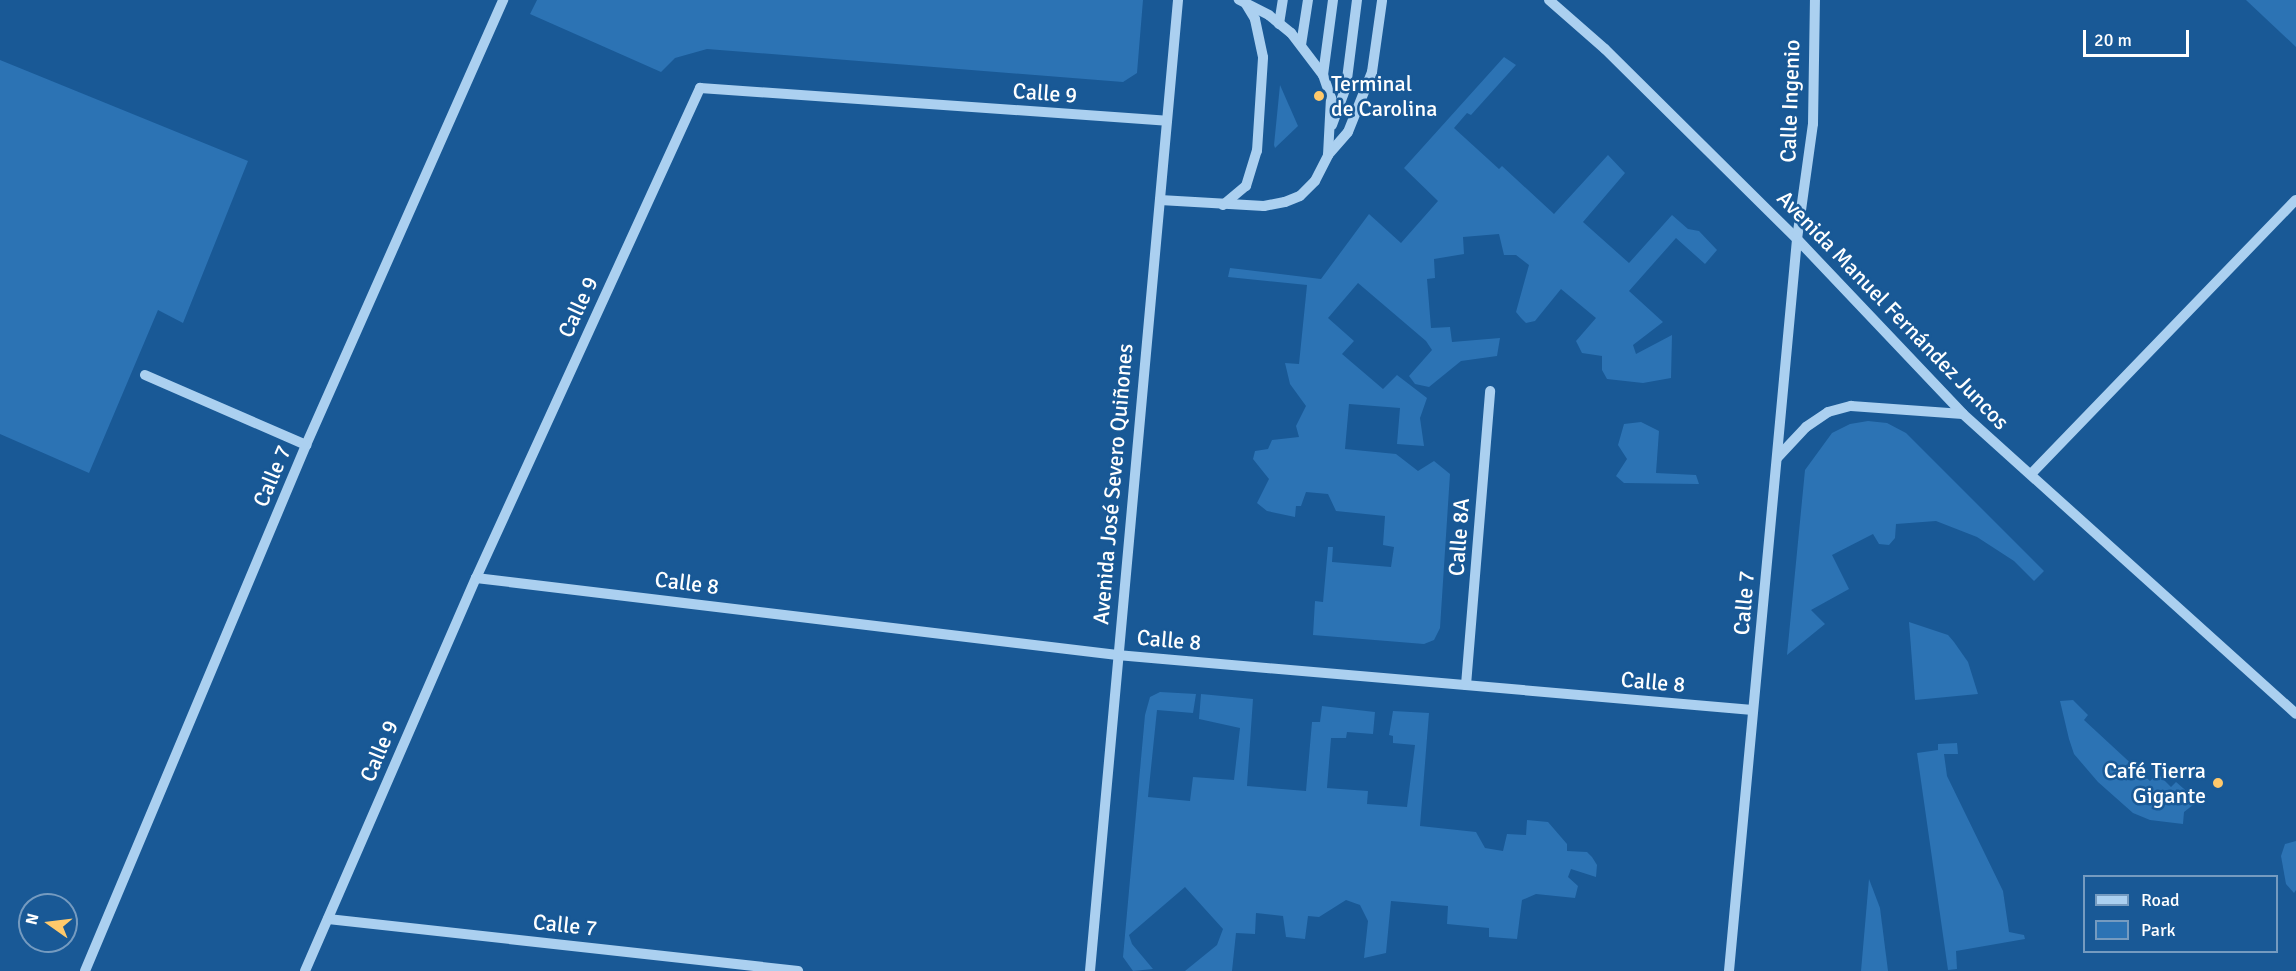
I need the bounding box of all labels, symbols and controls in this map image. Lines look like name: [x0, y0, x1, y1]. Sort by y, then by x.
scale bar: [2086, 18, 2192, 56]
text: 20 m: [2094, 29, 2132, 51]
street label: Calle Ingenio: [1775, 39, 1805, 163]
place label: Terminal de Carolina: [1331, 70, 1437, 122]
street label: Calle 9: [1012, 78, 1078, 108]
marker: Terminal de Carolina: [1312, 89, 1326, 103]
street label: Avenida Manuel Fernández Juncos: [1772, 185, 2014, 435]
street label: Calle 9: [552, 272, 604, 342]
street label: Avenida José Severo Quiñones: [1088, 342, 1138, 626]
street label: Calle 7: [247, 441, 297, 511]
street label: Calle 8A: [1443, 497, 1475, 577]
street label: Calle 8: [653, 566, 721, 600]
street label: Calle 7: [1728, 570, 1760, 636]
street label: Calle 8: [1136, 624, 1202, 656]
street label: Calle 8: [1620, 666, 1686, 698]
street label: Calle 9: [354, 716, 404, 786]
place label: Café Tierra Gigante: [2104, 757, 2206, 808]
marker: Café Tierra Gigante: [2211, 776, 2225, 790]
legend: [2083, 875, 2278, 953]
text: Road: [2141, 889, 2180, 911]
north arrow: [18, 893, 78, 953]
street label: Calle 7: [532, 909, 598, 941]
text: N: [21, 911, 44, 927]
text: Park: [2141, 919, 2176, 941]

